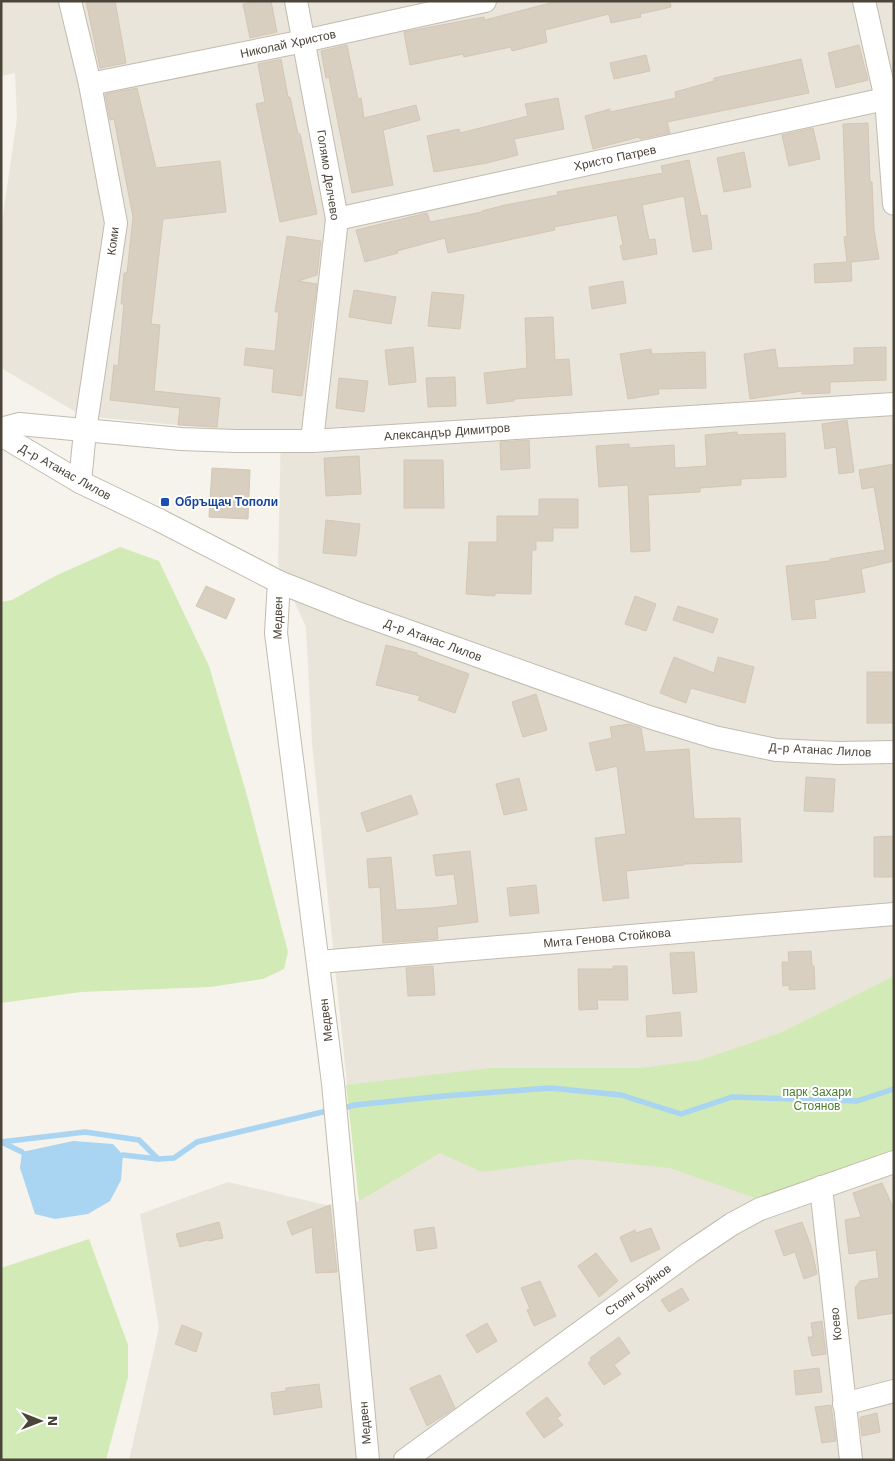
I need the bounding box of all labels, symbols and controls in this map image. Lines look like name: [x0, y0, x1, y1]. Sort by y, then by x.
street label: Николай Христов: [239, 27, 337, 61]
street label: Голямо Делчево: [314, 129, 342, 222]
street label: Христо Патрев: [573, 142, 657, 174]
street label: Коми: [104, 226, 122, 256]
street label: Александър Димитров: [383, 421, 511, 443]
street label: Д-р Атанас Лилов: [17, 441, 113, 503]
place label: Обръщач Тополи: [175, 495, 278, 509]
marker: Обръщач Тополи: [159, 496, 171, 508]
street label: Медвен: [271, 596, 285, 640]
street label: Д-р Атанас Лилов: [382, 616, 484, 664]
street label: Д-р Атанас Лилов: [768, 740, 872, 760]
street label: Мита Генова Стойкова: [543, 925, 672, 951]
street label: Медвен: [316, 998, 336, 1042]
park label: парк Захари Стоянов: [782, 1085, 852, 1113]
street label: Стоян Буйнов: [602, 1261, 674, 1319]
street label: Коево: [827, 1306, 845, 1341]
north arrow: [15, 1396, 65, 1446]
street label: Медвен: [356, 1401, 374, 1445]
text: N: [45, 1416, 61, 1426]

